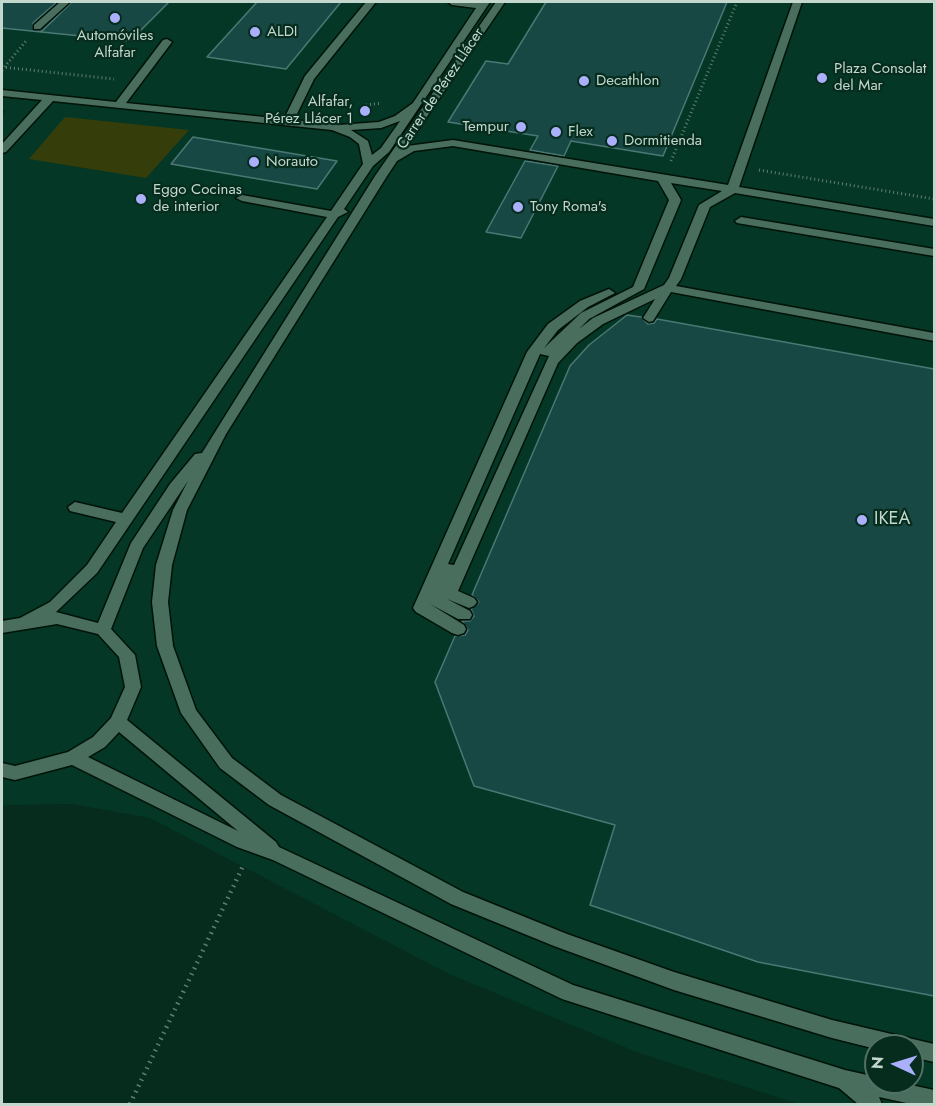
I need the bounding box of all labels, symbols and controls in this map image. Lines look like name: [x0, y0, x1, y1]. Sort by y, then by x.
marker: Automóviles Alfafar: [108, 11, 122, 25]
place label: ALDI: [267, 23, 298, 41]
marker: ALDI: [248, 25, 262, 39]
street label: Carrer de Pérez Llácer: [394, 25, 488, 153]
place label: Automóviles Alfafar: [77, 27, 153, 62]
place label: Plaza Consolat del Mar: [834, 60, 926, 95]
marker: Plaza Consolat del Mar: [815, 71, 829, 85]
place label: Decathlon: [596, 72, 659, 90]
marker: Decathlon: [577, 74, 591, 88]
place label: Alfafar, Pérez Llácer 1: [265, 93, 353, 128]
marker: Alfafar, Pérez Llácer 1: [358, 104, 372, 118]
place label: Tempur: [463, 118, 509, 136]
marker: Tempur: [514, 120, 528, 134]
place label: Flex: [568, 123, 593, 141]
marker: Flex: [549, 125, 563, 139]
place label: Dormitienda: [624, 132, 702, 150]
marker: Dormitienda: [605, 134, 619, 148]
place label: Norauto: [266, 153, 318, 171]
marker: Norauto: [247, 155, 261, 169]
place label: Eggo Cocinas de interior: [153, 181, 242, 216]
marker: Eggo Cocinas de interior: [134, 192, 148, 206]
place label: Tony Roma's: [530, 198, 606, 216]
marker: Tony Roma's: [511, 200, 525, 214]
place label: IKEA: [874, 509, 910, 531]
marker: IKEA: [855, 513, 869, 527]
north arrow: [864, 1034, 924, 1094]
text: N: [866, 1056, 889, 1070]

